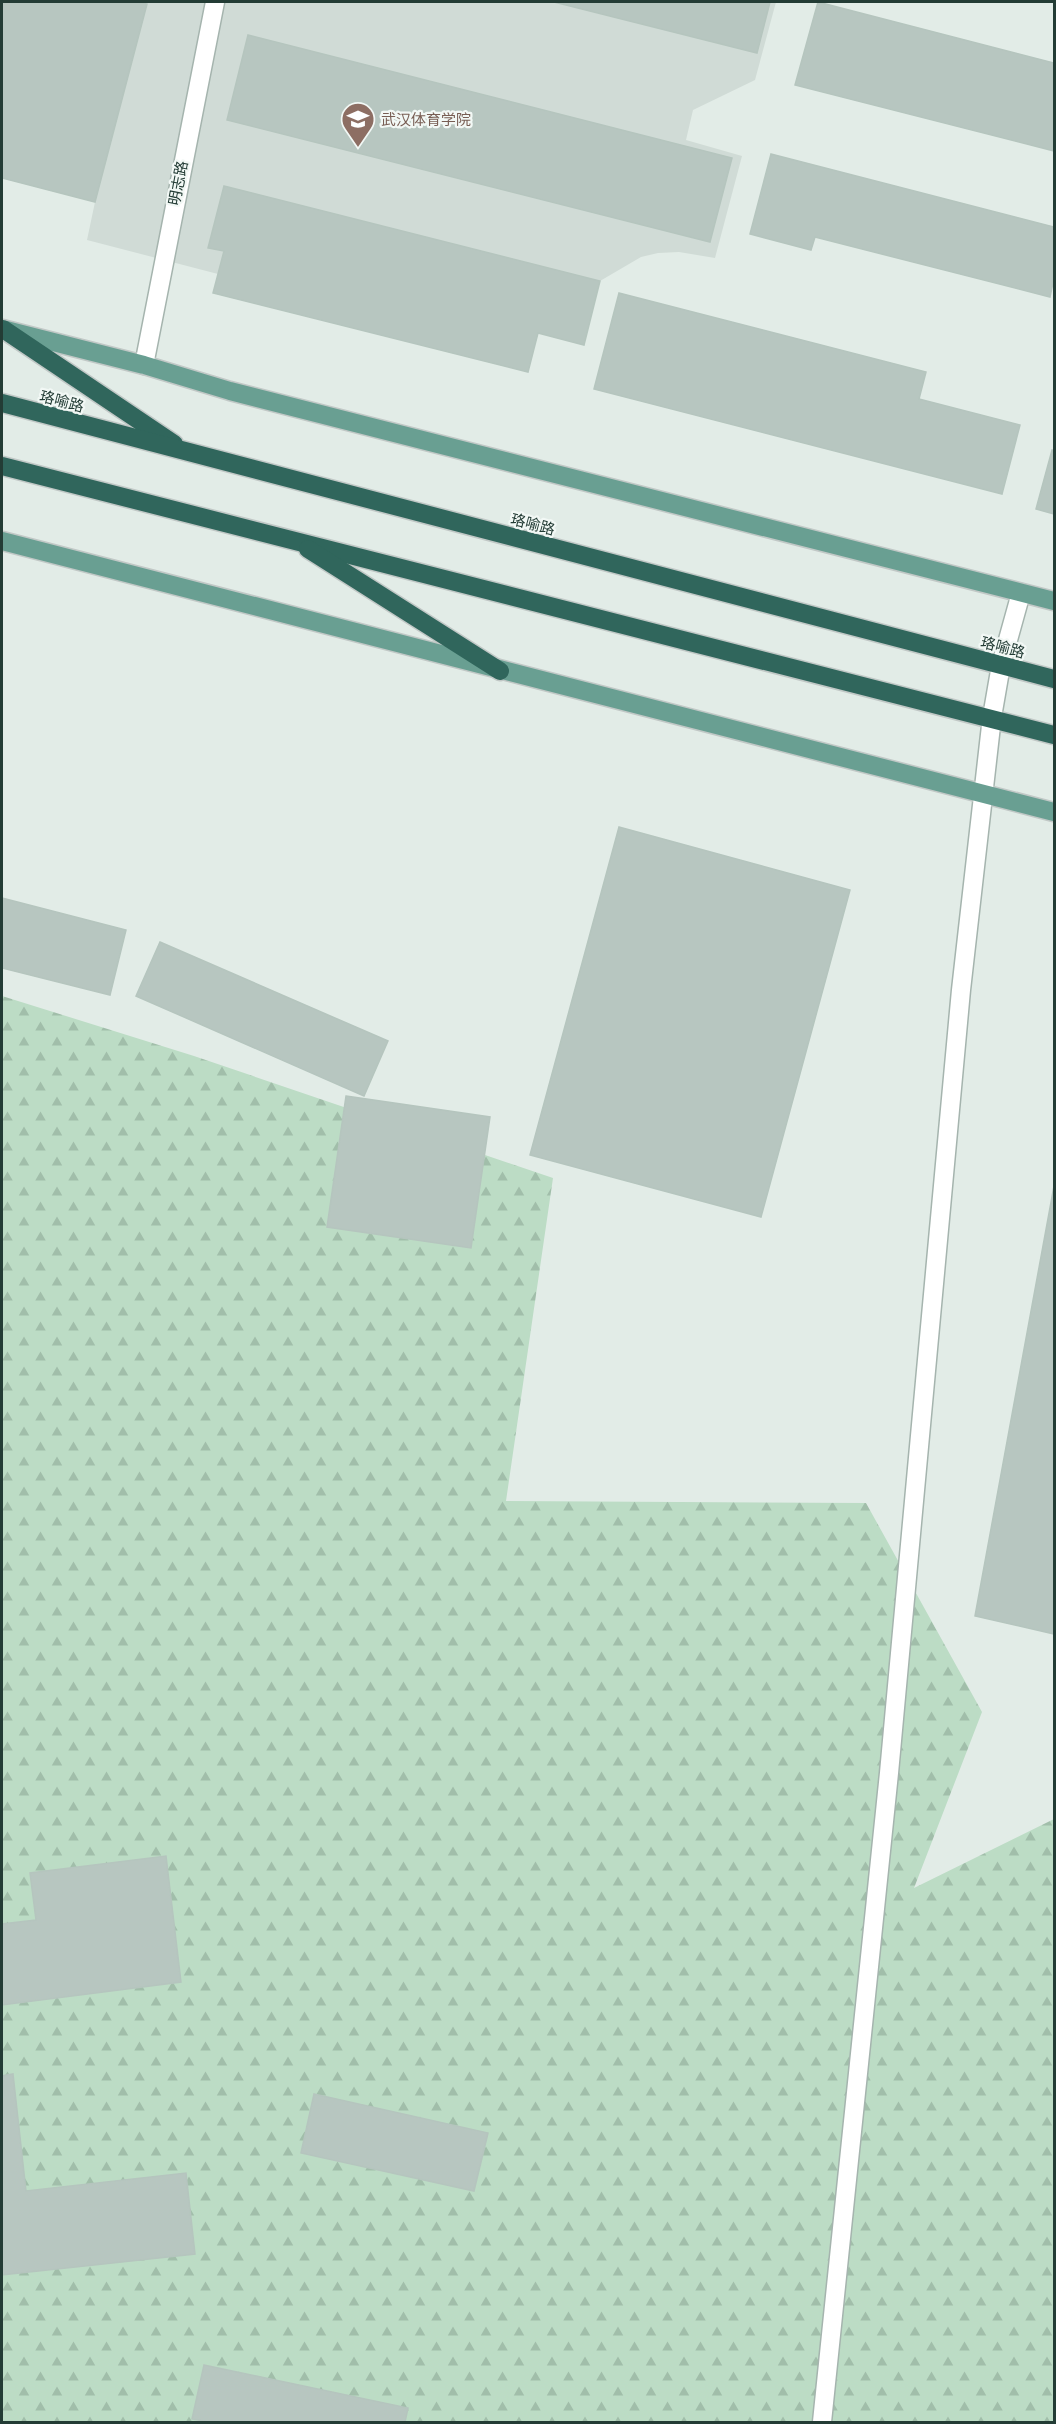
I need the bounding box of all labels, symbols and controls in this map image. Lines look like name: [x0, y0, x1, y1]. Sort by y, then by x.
school or university icon: 武汉体育学院: [340, 101, 376, 148]
place label: 武汉体育学院: [381, 109, 471, 130]
street label: 明志路: [163, 159, 193, 207]
street label: 珞喻路: [38, 385, 86, 417]
street label: 珞喻路: [509, 508, 557, 540]
street label: 珞喻路: [979, 631, 1027, 663]

